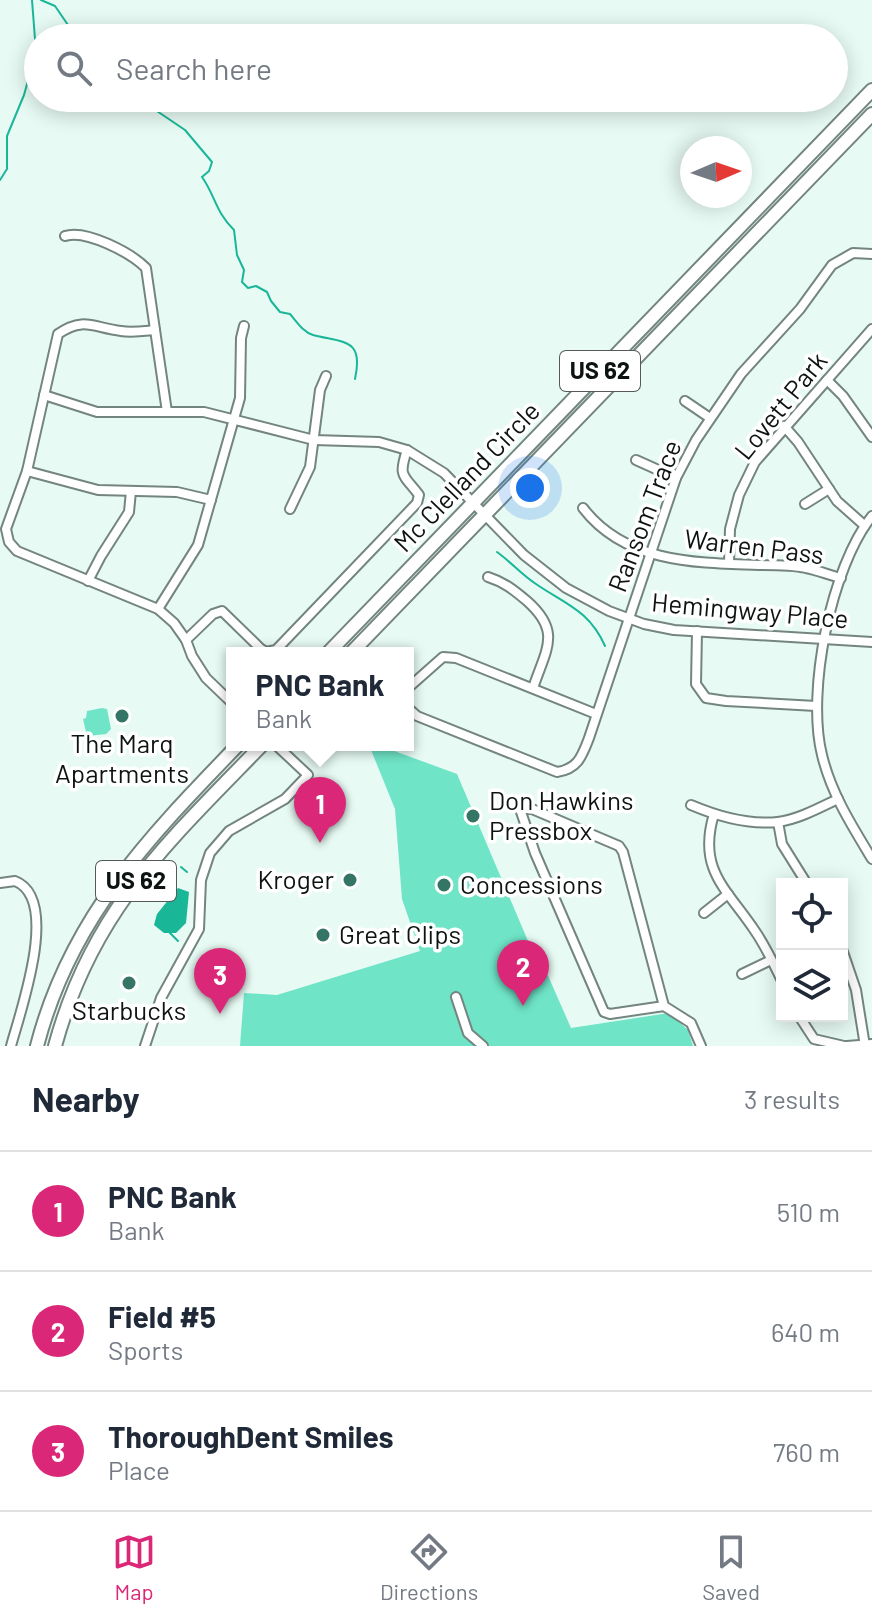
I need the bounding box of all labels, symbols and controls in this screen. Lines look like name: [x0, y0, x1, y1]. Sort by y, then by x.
search box: [24, 24, 848, 112]
icon: search: [52, 46, 96, 90]
text: Search here: [116, 50, 272, 86]
north arrow: [680, 136, 752, 208]
street label: Lovett Park: [727, 345, 833, 465]
road number: US 62: [560, 351, 640, 391]
street label: Mc Clelland Circle: [387, 395, 545, 557]
street label: Ransom Trace: [600, 435, 687, 596]
your location: [510, 468, 550, 508]
street label: Warren Pass: [683, 522, 826, 569]
street label: Hemingway Place: [650, 585, 850, 634]
popup: [226, 647, 414, 751]
text: PNC Bank: [256, 666, 384, 702]
text: Bank: [256, 702, 312, 733]
marker: The Marq Apartments: [113, 707, 131, 725]
place label: The Marq Apartments: [55, 727, 189, 788]
pin: 1: [294, 777, 346, 843]
place label: Don Hawkins Pressbox: [489, 784, 634, 845]
marker: Don Hawkins Pressbox: [464, 807, 482, 825]
road number: US 62: [96, 861, 176, 901]
place label: Kroger: [257, 863, 335, 894]
place label: Concessions: [460, 868, 603, 899]
marker: Kroger: [341, 871, 359, 889]
marker: Concessions: [435, 876, 453, 894]
map controls: [776, 878, 848, 1022]
button: locate: [776, 878, 848, 950]
place label: Great Clips: [339, 918, 461, 949]
marker: Great Clips: [314, 926, 332, 944]
pin: 2: [497, 940, 549, 1006]
pin: 3: [194, 948, 246, 1014]
button: layers: [776, 950, 848, 1022]
marker: Starbucks: [120, 974, 138, 992]
place label: Starbucks: [72, 994, 186, 1025]
text: Nearby: [32, 1078, 140, 1119]
text: 3 results: [744, 1083, 840, 1114]
text: PNC Bank: [108, 1178, 237, 1214]
text: 1: [53, 1196, 63, 1227]
text: 510 m: [777, 1196, 840, 1227]
text: Bank: [108, 1214, 164, 1245]
text: Field #5: [108, 1298, 216, 1334]
text: 2: [51, 1316, 65, 1347]
text: 640 m: [771, 1316, 840, 1347]
text: Sports: [108, 1334, 183, 1365]
text: ThoroughDent Smiles: [108, 1418, 394, 1454]
text: 3: [51, 1436, 65, 1467]
text: 760 m: [773, 1436, 840, 1467]
text: Place: [108, 1454, 170, 1485]
tab: Map: [112, 1530, 156, 1604]
tab: Directions: [380, 1530, 478, 1604]
tab: Saved: [702, 1530, 760, 1604]

